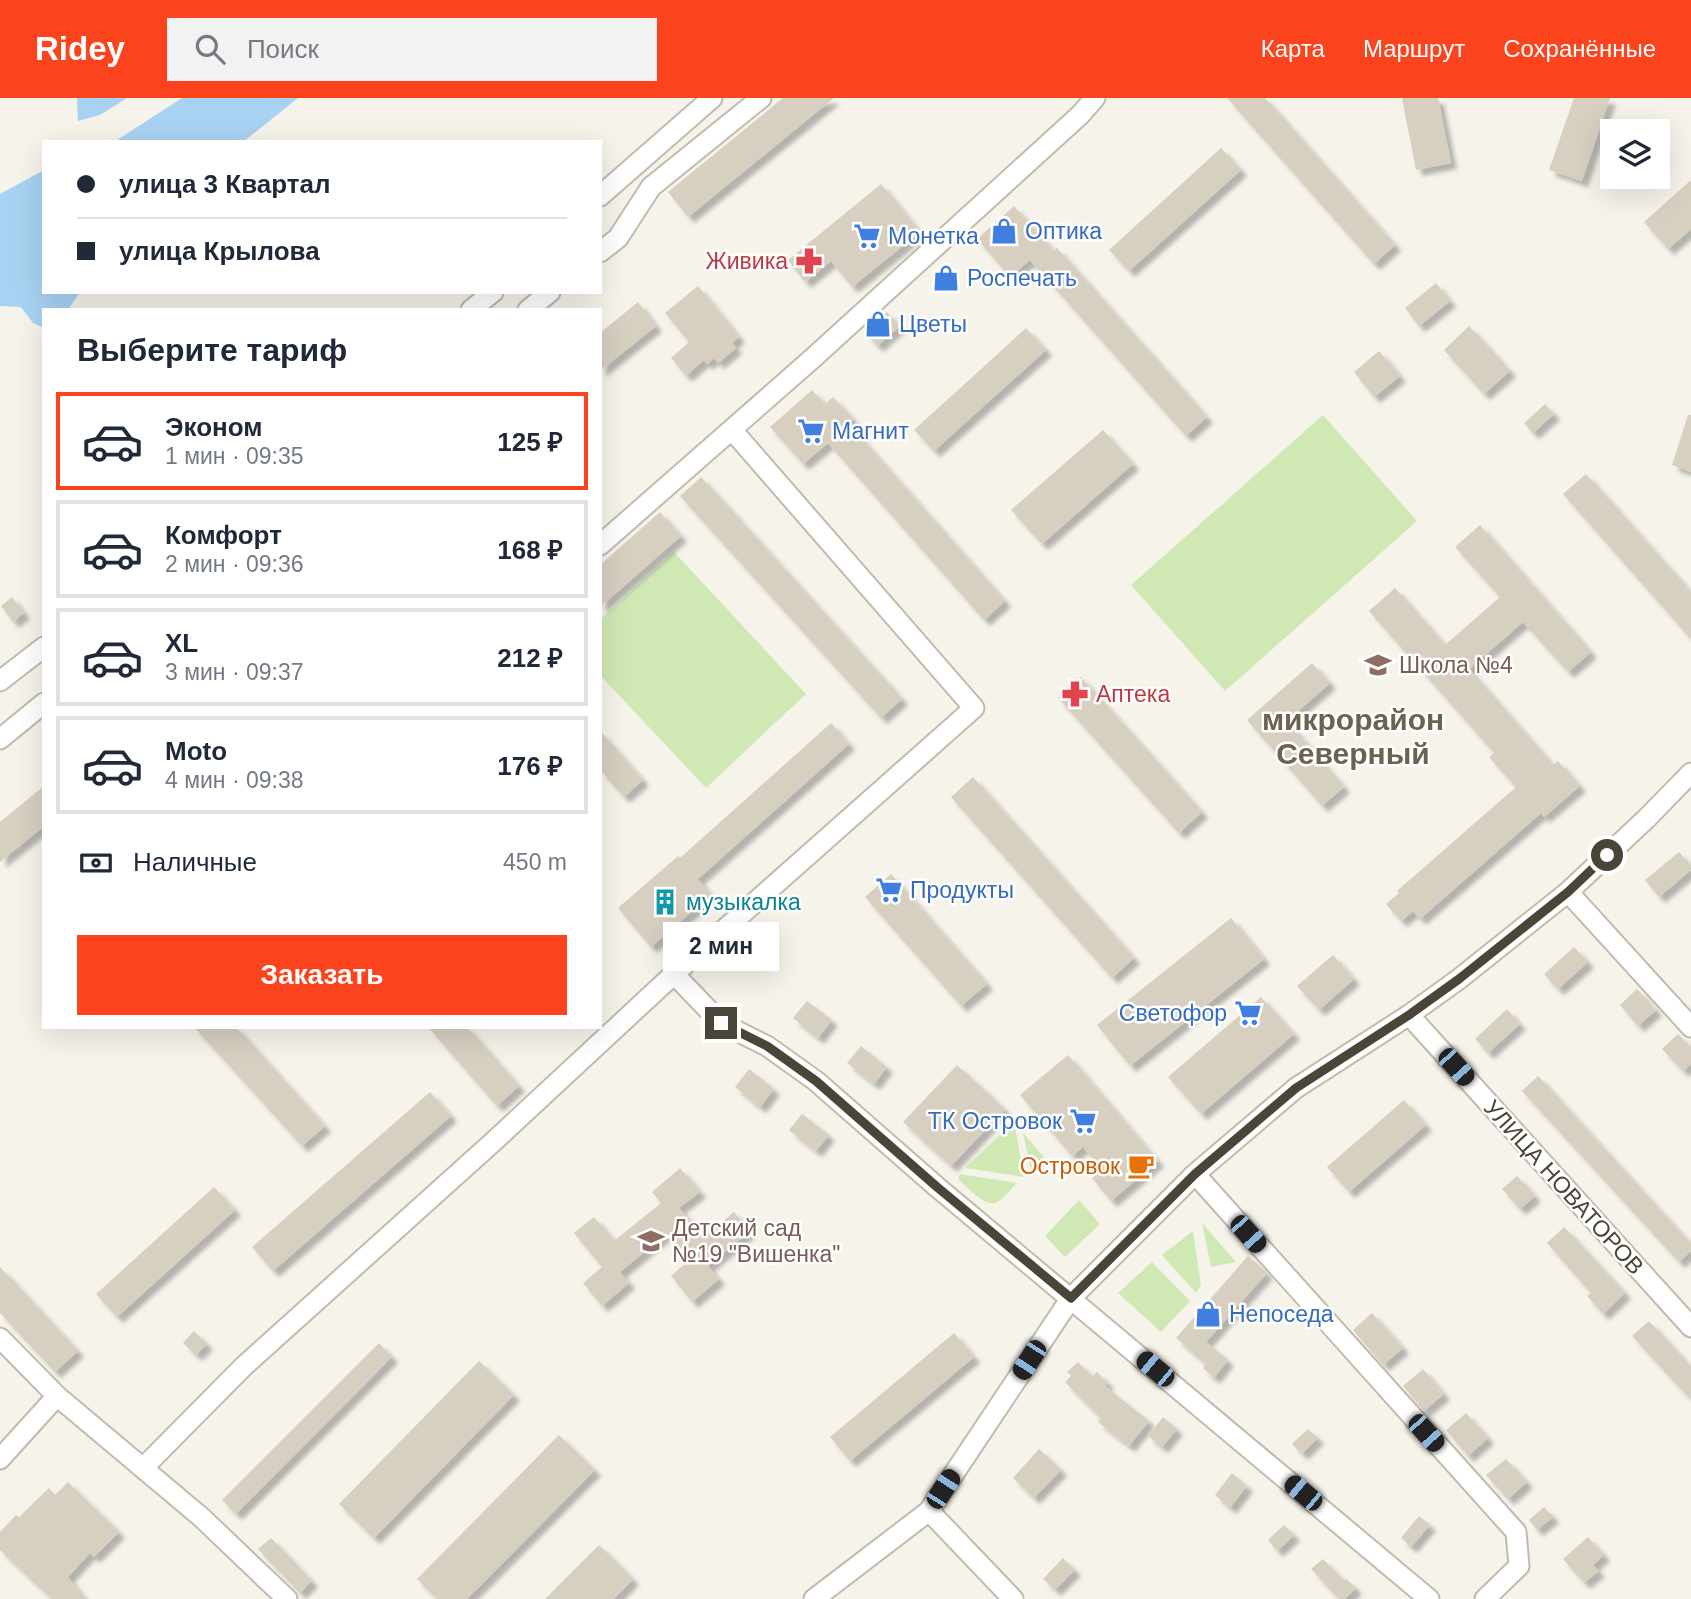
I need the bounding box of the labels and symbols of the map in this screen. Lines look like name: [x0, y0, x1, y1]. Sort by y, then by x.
shop icon: Оптика: [989, 216, 1019, 246]
place label: Оптика: [1025, 218, 1102, 244]
supermarket icon: Монетка: [852, 221, 882, 251]
place label: Монетка: [888, 223, 979, 249]
pharmacy icon: Живика: [794, 246, 824, 276]
place label: Живика: [705, 248, 788, 274]
shop icon: Роспечать: [931, 263, 961, 293]
place label: Роспечать: [967, 265, 1077, 291]
shop icon: Цветы: [863, 309, 893, 339]
place label: Цветы: [899, 311, 967, 337]
supermarket icon: Магнит: [796, 416, 826, 446]
place label: Магнит: [832, 418, 909, 444]
school or university icon: Школа №4: [1363, 650, 1393, 680]
place label: Школа №4: [1399, 652, 1513, 678]
pharmacy icon: Аптека: [1060, 679, 1090, 709]
place label: Аптека: [1096, 681, 1170, 707]
district label: микрорайон Северный: [1262, 703, 1444, 770]
route start: [1591, 839, 1623, 871]
supermarket icon: Продукты: [874, 875, 904, 905]
place label: Продукты: [910, 877, 1014, 903]
building icon: музыкалка: [650, 887, 680, 917]
place label: музыкалка: [686, 889, 801, 915]
callout: 2 мин: [663, 922, 779, 970]
supermarket icon: Светофор: [1233, 998, 1263, 1028]
place label: Светофор: [1119, 1000, 1227, 1026]
route end: [705, 1007, 737, 1039]
car: [1435, 1044, 1478, 1090]
street label: УЛИЦА НОВАТОРОВ: [1479, 1094, 1649, 1280]
supermarket icon: ТК Островок: [1068, 1106, 1098, 1136]
place label: ТК Островок: [928, 1108, 1063, 1134]
cafe icon: Островок: [1126, 1151, 1156, 1181]
place label: Островок: [1020, 1153, 1121, 1179]
car: [1227, 1211, 1270, 1257]
place label: Детский сад №19 "Вишенка": [672, 1215, 840, 1267]
school or university icon: Детский сад №19 "Вишенка": [636, 1226, 666, 1256]
shop icon: Непоседа: [1193, 1299, 1223, 1329]
place label: Непоседа: [1229, 1301, 1334, 1327]
car: [1009, 1337, 1050, 1383]
car: [1133, 1347, 1178, 1391]
car: [1405, 1410, 1448, 1456]
car: [923, 1466, 964, 1512]
car: [1281, 1471, 1326, 1515]

